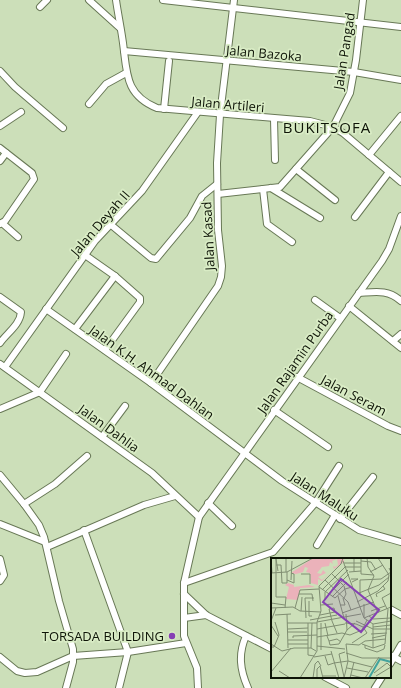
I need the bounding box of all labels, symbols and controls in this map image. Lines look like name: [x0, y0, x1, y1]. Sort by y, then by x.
street label: Jalan Pangad: [329, 11, 359, 93]
street label: Jalan Bazoka: [223, 41, 303, 65]
street label: Jalan Artileri: [189, 92, 265, 116]
district label: BUKITSOFA: [283, 117, 371, 137]
street label: Jalan Deyah II: [65, 186, 134, 261]
street label: Jalan Kasad: [197, 201, 219, 273]
street label: Jalan Rajamin Purba: [252, 307, 337, 418]
street label: Jalan K.H. Ahmad Dahlan: [84, 319, 218, 423]
street label: Jalan Seram: [316, 369, 390, 420]
street label: Jalan Dahlia: [73, 399, 143, 456]
street label: Jalan Maluku: [286, 466, 362, 525]
inset map: [271, 558, 391, 678]
place label: TORSADA BUILDING: [42, 627, 164, 645]
marker: TORSADA BUILDING: [167, 631, 177, 641]

